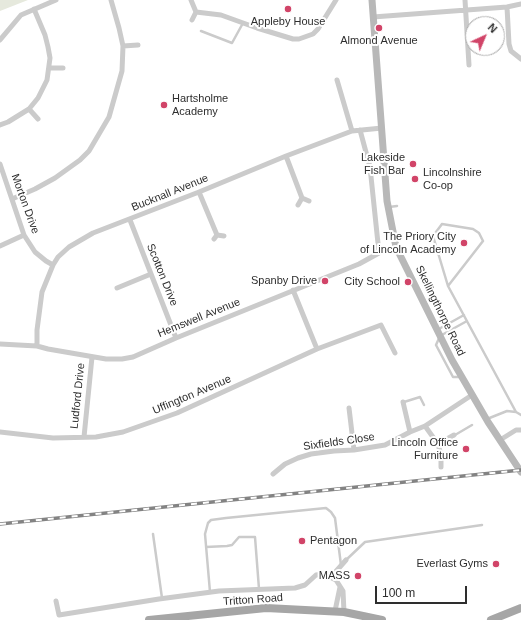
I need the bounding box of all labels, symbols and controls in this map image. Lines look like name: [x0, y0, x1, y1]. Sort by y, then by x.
marker: Appleby House: [283, 4, 293, 14]
place label: Appleby House: [251, 15, 325, 29]
north arrow: [465, 16, 505, 56]
text: N: [486, 21, 500, 35]
marker: Almond Avenue: [374, 23, 384, 33]
place label: Almond Avenue: [340, 34, 418, 48]
place label: Hartsholme Academy: [172, 92, 228, 118]
marker: Hartsholme Academy: [159, 100, 169, 110]
place label: Lakeside Fish Bar: [361, 151, 405, 177]
marker: Lakeside Fish Bar: [408, 159, 418, 169]
place label: Lincolnshire Co-op: [423, 166, 482, 192]
street label: Morton Drive: [8, 172, 42, 236]
street label: Bucknall Avenue: [130, 172, 210, 214]
marker: Lincolnshire Co-op: [410, 174, 420, 184]
place label: The Priory City of Lincoln Academy: [360, 230, 456, 256]
marker: The Priory City of Lincoln Academy: [459, 238, 469, 248]
street label: Scotton Drive: [144, 242, 180, 308]
street label: Skellingthorpe Road: [412, 264, 468, 358]
place label: Spanby Drive: [251, 274, 317, 288]
place label: City School: [344, 275, 400, 289]
marker: Spanby Drive: [320, 276, 330, 286]
marker: City School: [403, 277, 413, 287]
street label: Hemswell Avenue: [156, 295, 242, 341]
street label: Ludford Drive: [68, 362, 88, 430]
street label: Uffington Avenue: [151, 373, 233, 417]
street label: Sixfields Close: [302, 430, 376, 454]
place label: Lincoln Office Furniture: [392, 436, 458, 462]
marker: Lincoln Office Furniture: [461, 444, 471, 454]
place label: Pentagon: [310, 534, 357, 548]
marker: Pentagon: [297, 536, 307, 546]
place label: Everlast Gyms: [416, 557, 488, 571]
marker: Everlast Gyms: [491, 559, 501, 569]
place label: MASS: [319, 569, 350, 583]
marker: MASS: [353, 571, 363, 581]
scale bar: [377, 578, 469, 604]
text: 100 m: [382, 586, 415, 600]
street label: Tritton Road: [223, 591, 283, 609]

